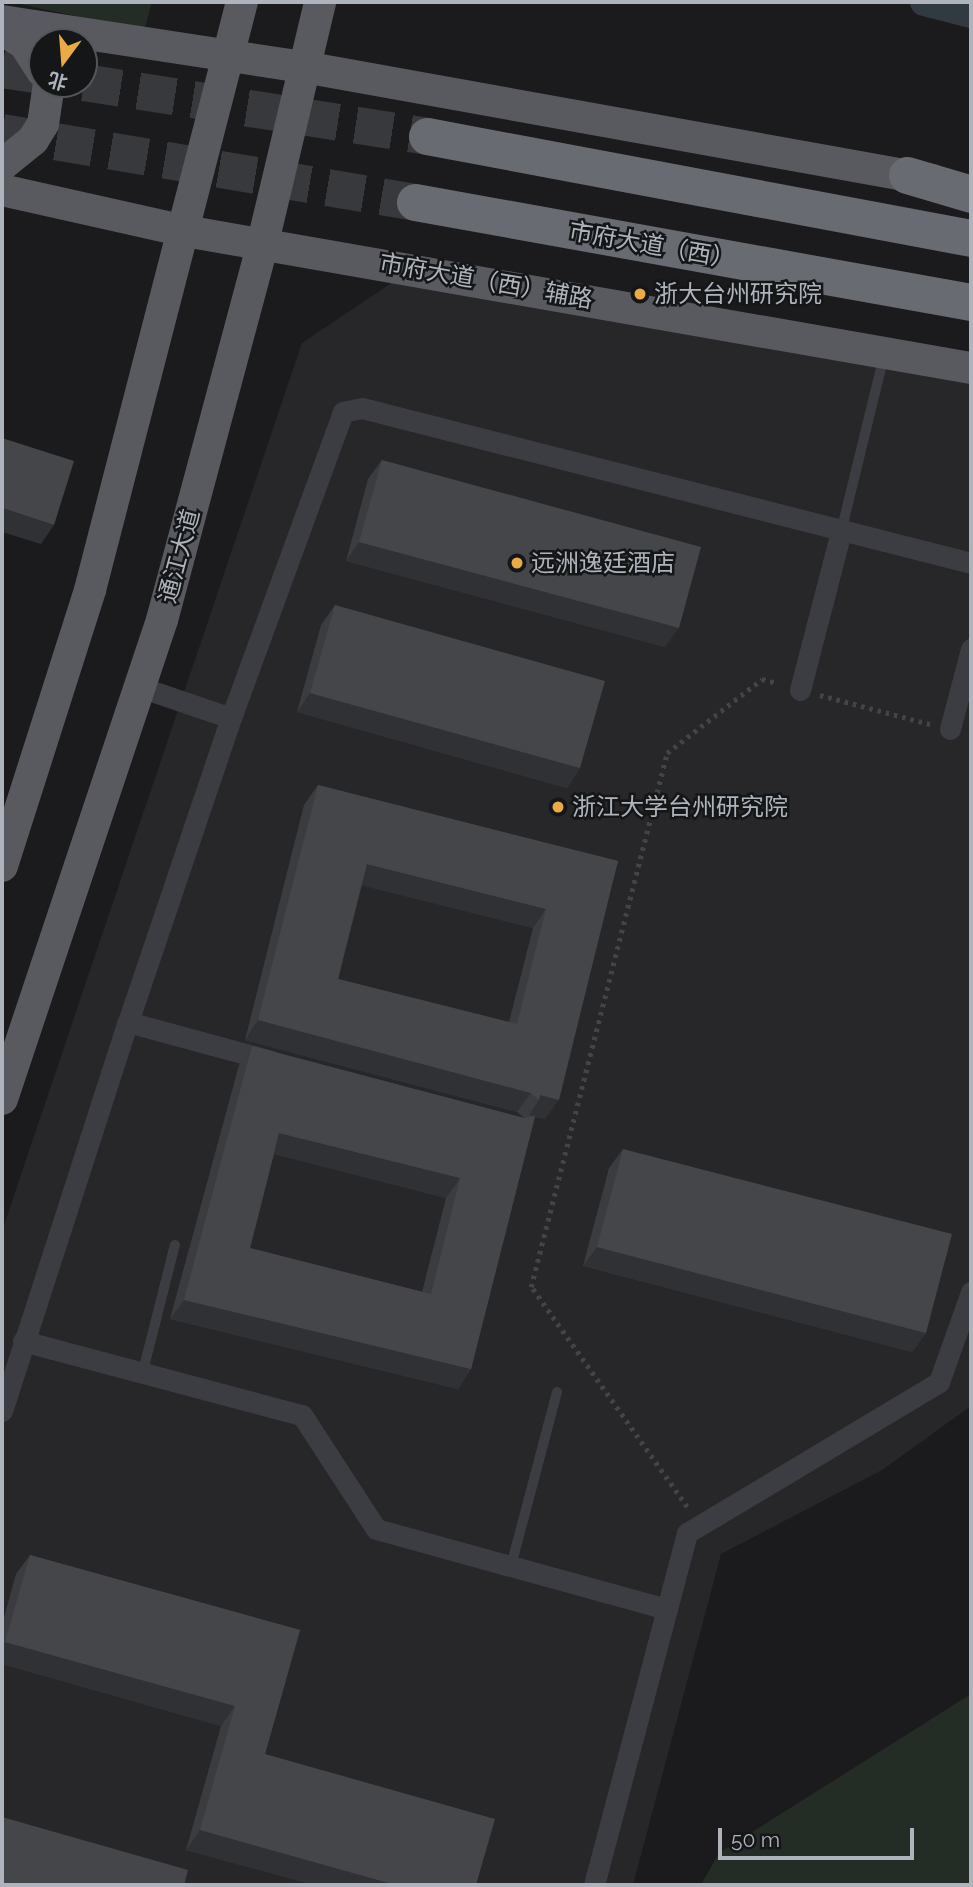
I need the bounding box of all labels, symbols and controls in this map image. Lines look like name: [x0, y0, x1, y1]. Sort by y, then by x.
north arrow: [28, 28, 98, 98]
text: 北: [46, 68, 70, 94]
street label: 市府大道（西）: [567, 216, 737, 274]
street label: 市府大道（西）辅路: [377, 248, 595, 314]
place label: 浙大台州研究院: [654, 280, 822, 308]
marker: 浙大台州研究院: [632, 286, 648, 302]
street label: 通江大道: [153, 506, 205, 606]
place label: 远洲逸廷酒店: [531, 549, 675, 577]
marker: 远洲逸廷酒店: [509, 555, 525, 571]
place label: 浙江大学台州研究院: [572, 793, 788, 821]
marker: 浙江大学台州研究院: [550, 799, 566, 815]
scale bar: [721, 1814, 917, 1858]
text: 50 m: [731, 1827, 780, 1852]

